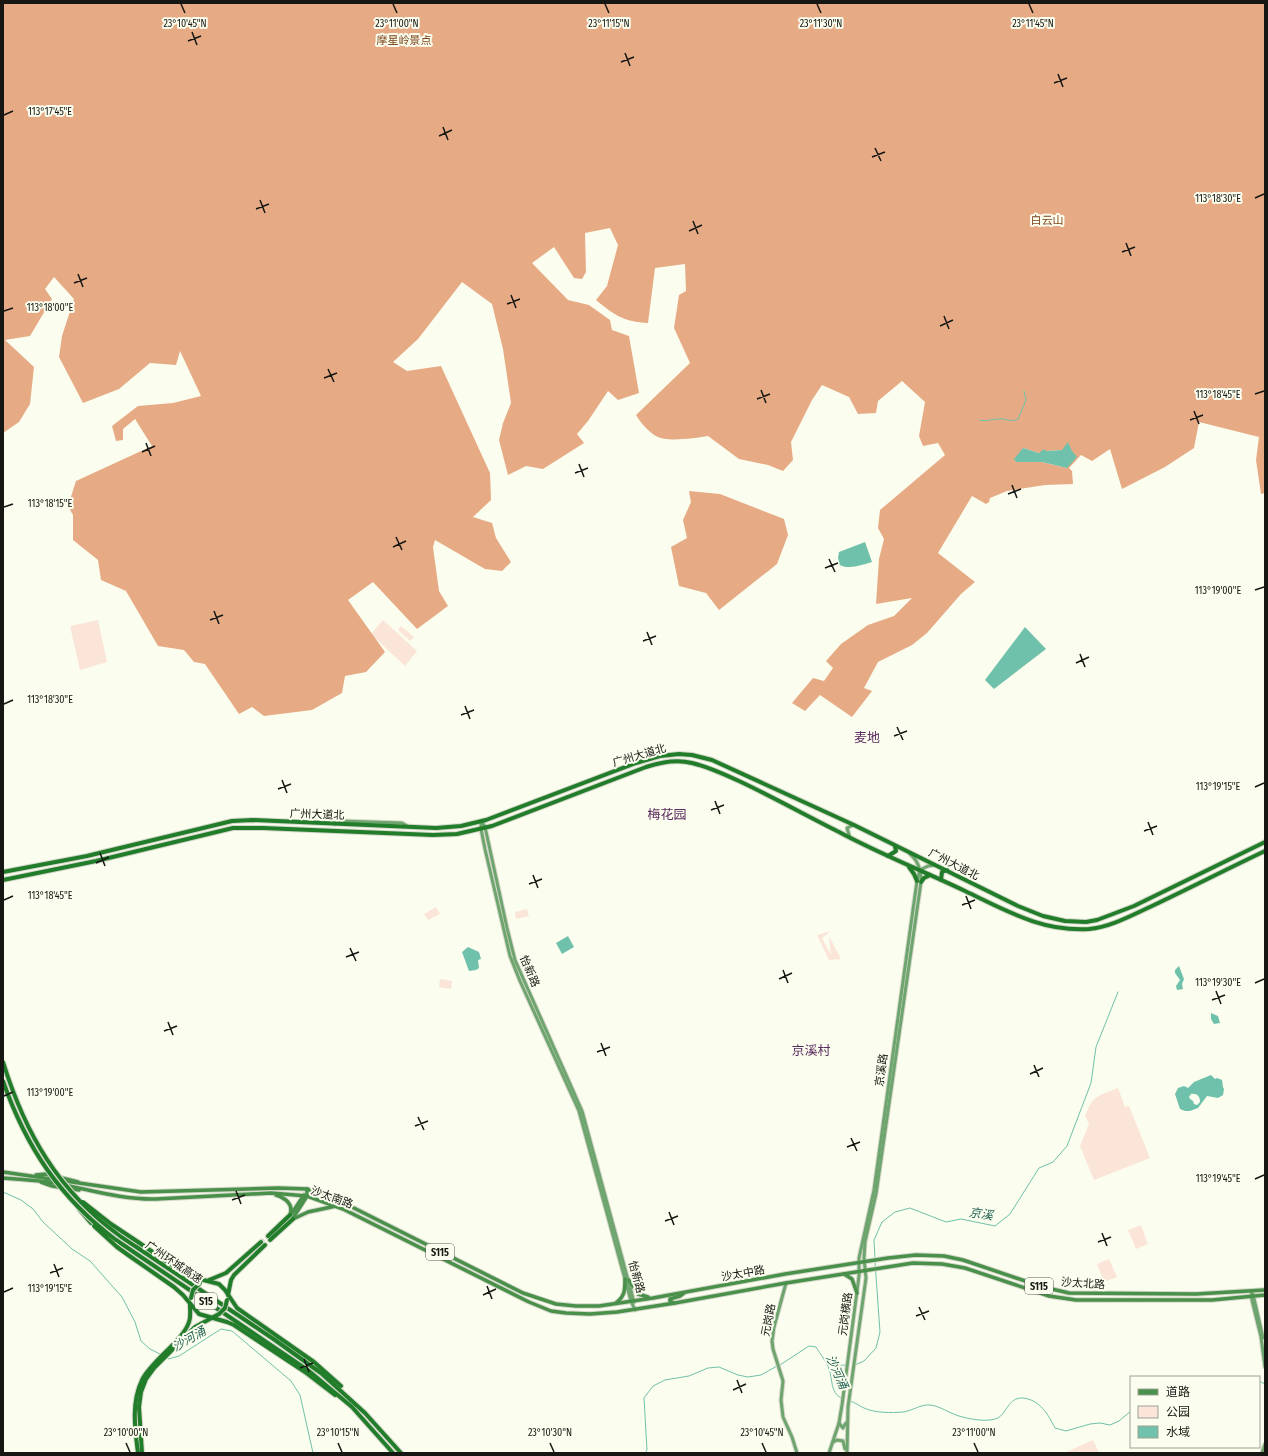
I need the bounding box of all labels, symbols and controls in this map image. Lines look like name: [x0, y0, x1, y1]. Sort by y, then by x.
text: 23°10'45"N: [163, 18, 207, 30]
text: 23°11'00"N: [375, 18, 419, 30]
text: 23°11'15"N: [588, 18, 630, 30]
text: 23°11'30"N: [800, 18, 842, 30]
text: 23°11'45"N: [1012, 18, 1054, 30]
park label: 摩星岭景点: [377, 34, 432, 47]
text: 113°17'45"E: [28, 106, 72, 118]
text: 113°18'30"E: [1195, 193, 1241, 205]
park label: 白云山: [1031, 214, 1064, 227]
text: 113°18'00"E: [27, 302, 73, 314]
text: 113°18'45"E: [1196, 389, 1241, 401]
text: 113°18'15"E: [28, 498, 72, 510]
text: 113°19'00"E: [1195, 585, 1241, 597]
text: 113°18'30"E: [27, 694, 73, 706]
district label: 麦地: [854, 730, 880, 745]
street label: 广州大道北: [611, 742, 667, 769]
text: 113°19'15"E: [1196, 781, 1240, 793]
street label: 广州大道北: [289, 807, 345, 822]
district label: 梅花园: [647, 807, 687, 822]
street label: 广州大道北: [926, 846, 981, 883]
text: 113°18'45"E: [28, 890, 73, 902]
street label: 怡新路: [517, 953, 542, 989]
text: 113°19'30"E: [1195, 977, 1241, 989]
district label: 京溪村: [791, 1043, 831, 1058]
street label: 京溪路: [873, 1053, 890, 1087]
text: 113°19'00"E: [27, 1087, 73, 1099]
text: 113°19'45"E: [1196, 1173, 1241, 1185]
street label: 沙太南路: [309, 1184, 355, 1211]
water label: 京溪: [968, 1205, 996, 1223]
street label: 广州环城高速: [143, 1239, 205, 1286]
road number: S115: [426, 1244, 454, 1260]
street label: 怡新路: [626, 1260, 647, 1295]
street label: 沙太中路: [720, 1263, 766, 1284]
street label: 沙太北路: [1061, 1275, 1105, 1292]
road number: S115: [1025, 1278, 1053, 1294]
text: 113°19'15"E: [28, 1283, 72, 1295]
street label: 元岗横路: [836, 1291, 855, 1337]
road number: S15: [195, 1293, 217, 1309]
street label: 元岗路: [759, 1303, 778, 1338]
water label: 沙河涌: [170, 1323, 210, 1354]
water label: 沙河涌: [823, 1353, 852, 1393]
legend: [1130, 1376, 1260, 1448]
text: 道路: [1166, 1385, 1190, 1399]
text: 公园: [1166, 1405, 1190, 1419]
text: 水域: [1166, 1425, 1190, 1439]
text: 23°10'00"N: [104, 1427, 148, 1439]
text: 23°10'15"N: [317, 1427, 359, 1439]
text: 23°10'30"N: [528, 1427, 572, 1439]
text: 23°10'45"N: [740, 1427, 784, 1439]
text: 23°11'00"N: [952, 1427, 996, 1439]

